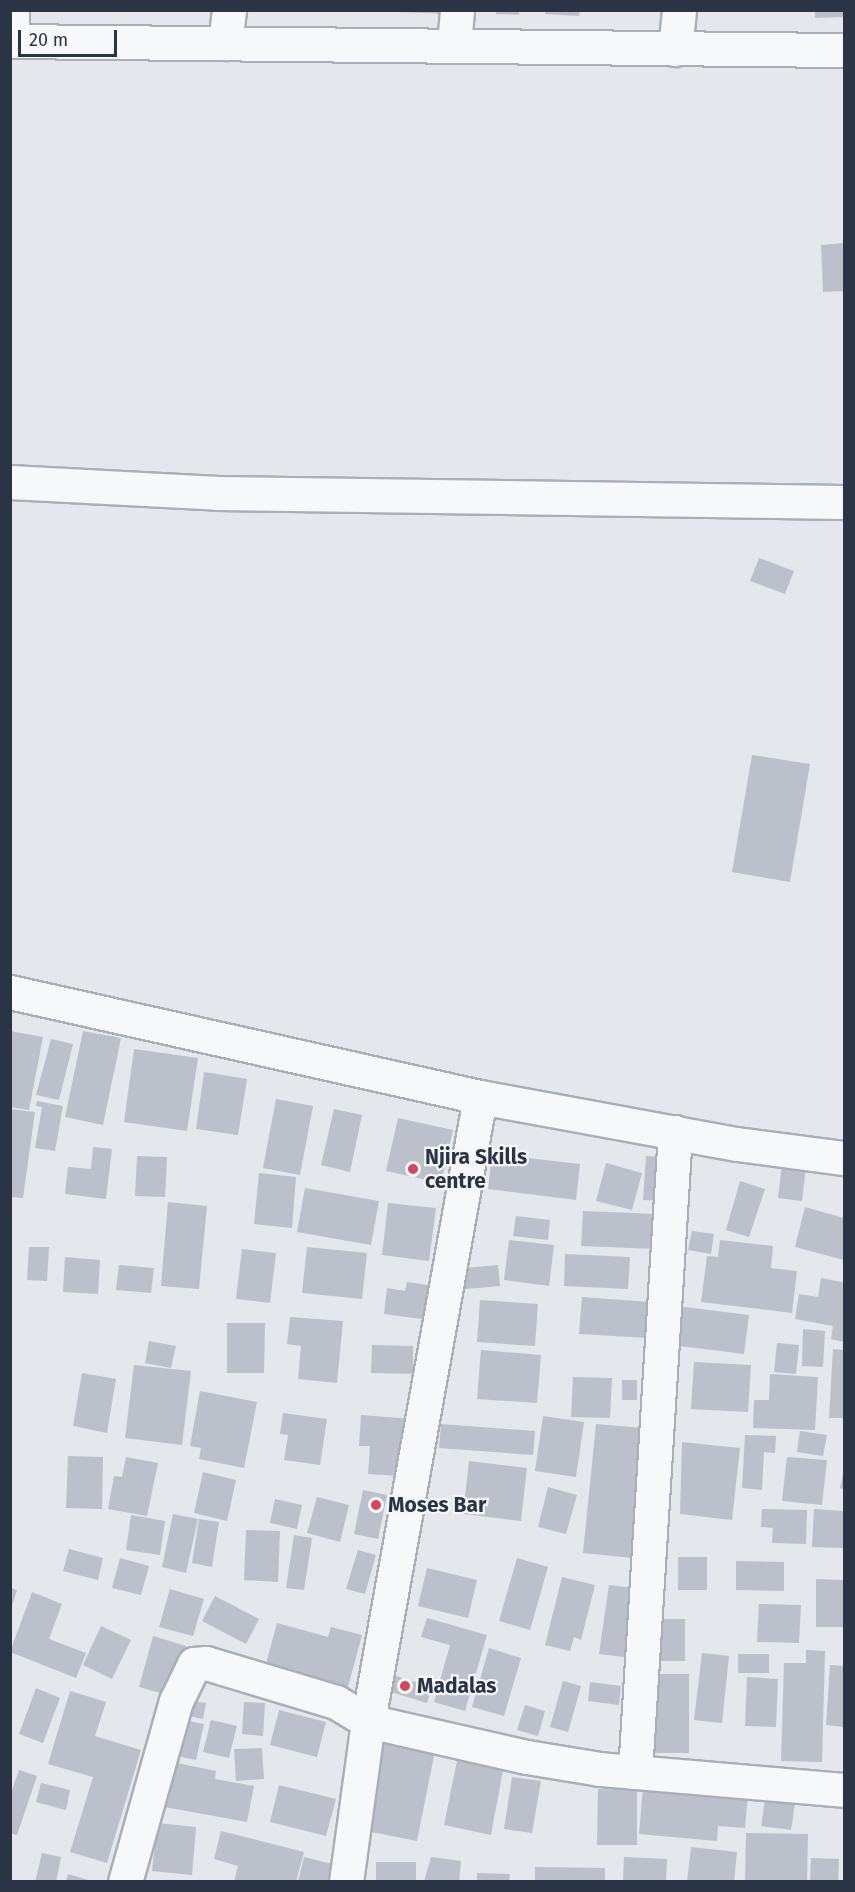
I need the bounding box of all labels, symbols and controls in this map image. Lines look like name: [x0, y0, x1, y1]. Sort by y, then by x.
scale bar: [21, 18, 120, 56]
text: 20 m: [29, 29, 68, 51]
place label: Njira Skills centre: [425, 1144, 527, 1194]
marker: Njira Skills centre: [406, 1162, 420, 1176]
place label: Moses Bar: [388, 1492, 487, 1518]
marker: Moses Bar: [369, 1498, 383, 1512]
place label: Madalas: [417, 1673, 496, 1699]
marker: Madalas: [398, 1679, 412, 1693]

